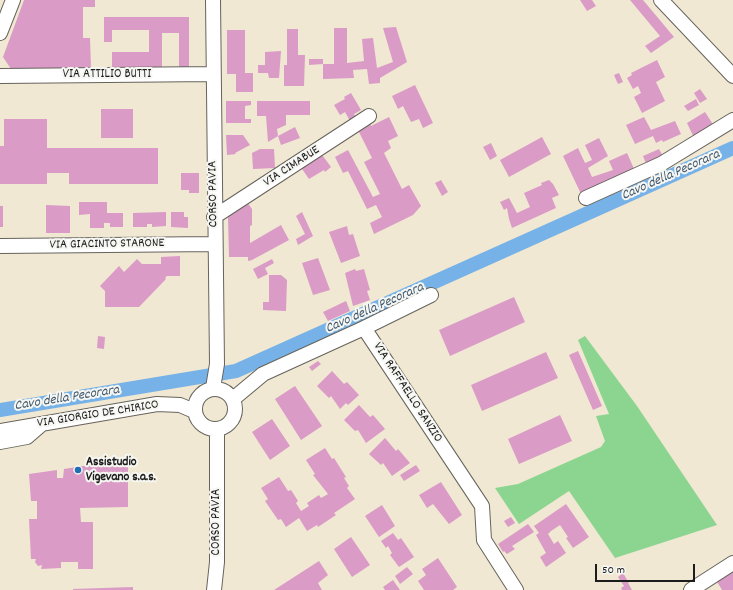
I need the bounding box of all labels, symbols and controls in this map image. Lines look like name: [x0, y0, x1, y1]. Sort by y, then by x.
street label: VIA ATTILIO BUTTI: [63, 67, 151, 83]
street label: VIA CIMABUE: [261, 143, 323, 191]
water label: Cavo della Pecorara: [619, 147, 723, 205]
street label: CORSO PAVIA: [206, 160, 222, 228]
street label: VIA GIACINTO STARONE: [50, 236, 164, 254]
water label: Cavo della Pecorara: [323, 280, 427, 338]
street label: VIA RAFFAELLO SANZIO: [369, 340, 445, 446]
water label: Cavo della Pecorara: [13, 382, 121, 416]
street label: VIA GIORGIO DE CHIRICO: [36, 398, 160, 432]
place label: Assistudio Vigevano s.a.s.: [86, 455, 156, 486]
marker: Assistudio Vigevano s.a.s.: [73, 465, 83, 475]
street label: CORSO PAVIA: [209, 489, 225, 555]
scale bar: [597, 556, 697, 582]
text: 50 m: [602, 562, 625, 579]

